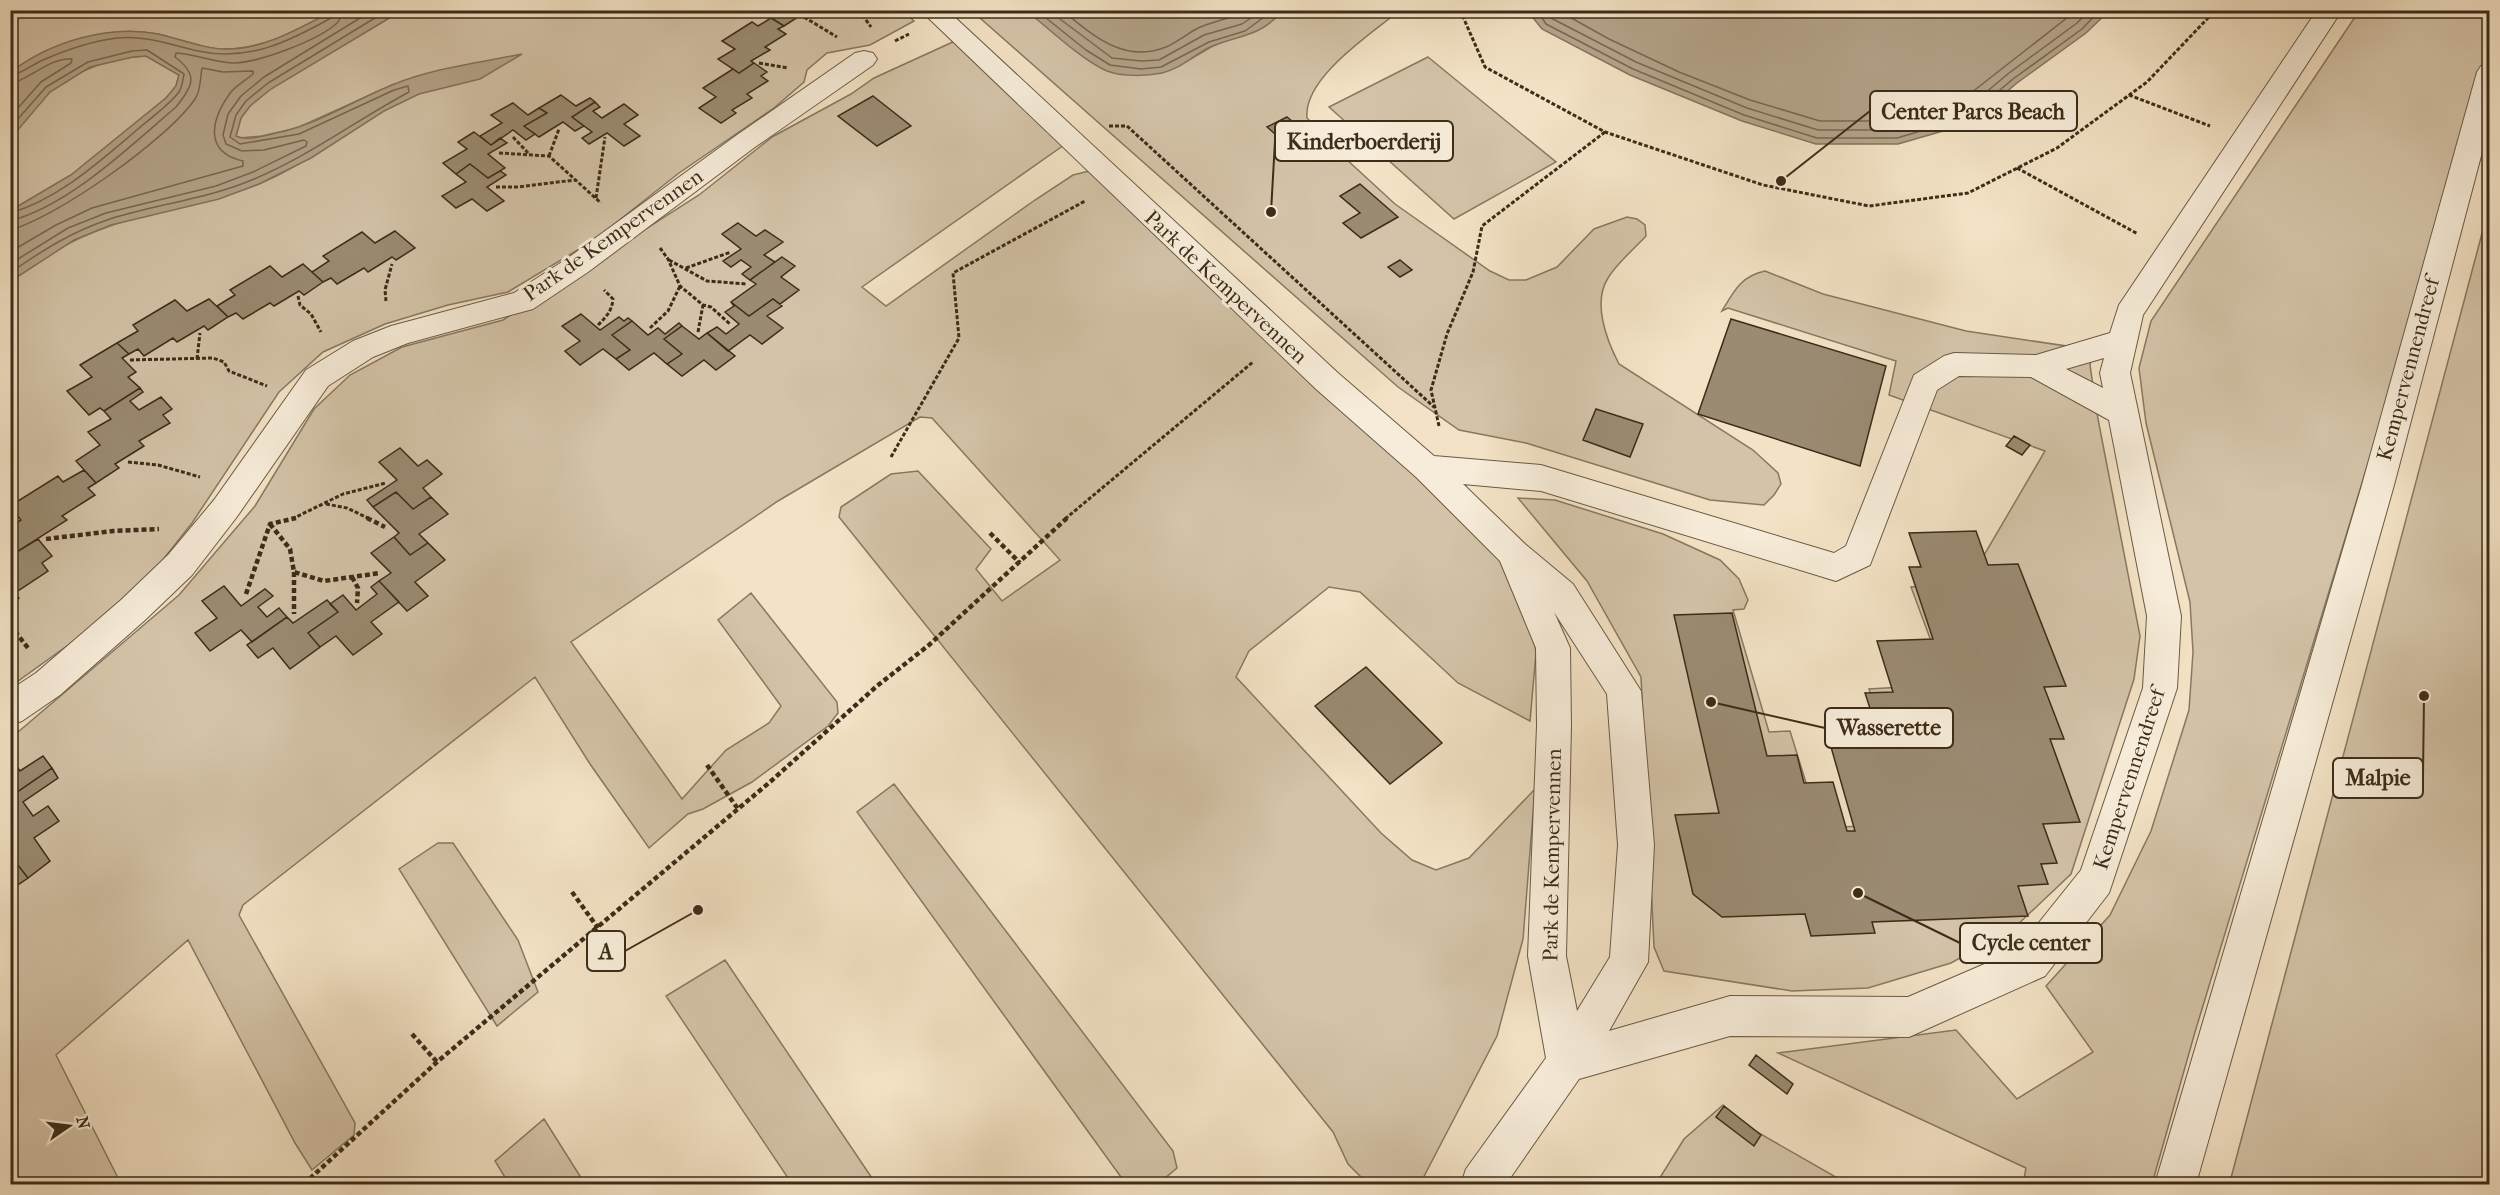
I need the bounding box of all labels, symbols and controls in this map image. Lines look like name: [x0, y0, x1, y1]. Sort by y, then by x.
callout: Center Parcs Beach: [1870, 91, 2077, 131]
text: Center Parcs Beach: [1881, 99, 2065, 125]
callout: Kinderboerderij: [1275, 121, 1453, 161]
text: Kinderboerderij: [1287, 129, 1441, 155]
street label: Park de Kempervennen: [519, 164, 707, 306]
street label: Park de Kempervennen: [1140, 205, 1312, 369]
street label: Kempervennendreef: [2372, 271, 2445, 463]
street label: Kempervennendreef: [2088, 682, 2171, 872]
callout: Wasserette: [1825, 708, 1953, 748]
text: Wasserette: [1836, 715, 1941, 741]
street label: Park de Kempervennen: [1538, 748, 1566, 962]
callout: Malpie: [2333, 758, 2423, 798]
text: Malpie: [2344, 765, 2411, 791]
callout: Cycle center: [1960, 923, 2102, 963]
text: Cycle center: [1972, 930, 2091, 956]
callout: A: [587, 931, 625, 971]
text: A: [597, 939, 614, 965]
north arrow: [39, 1096, 99, 1156]
text: N: [72, 1114, 94, 1132]

